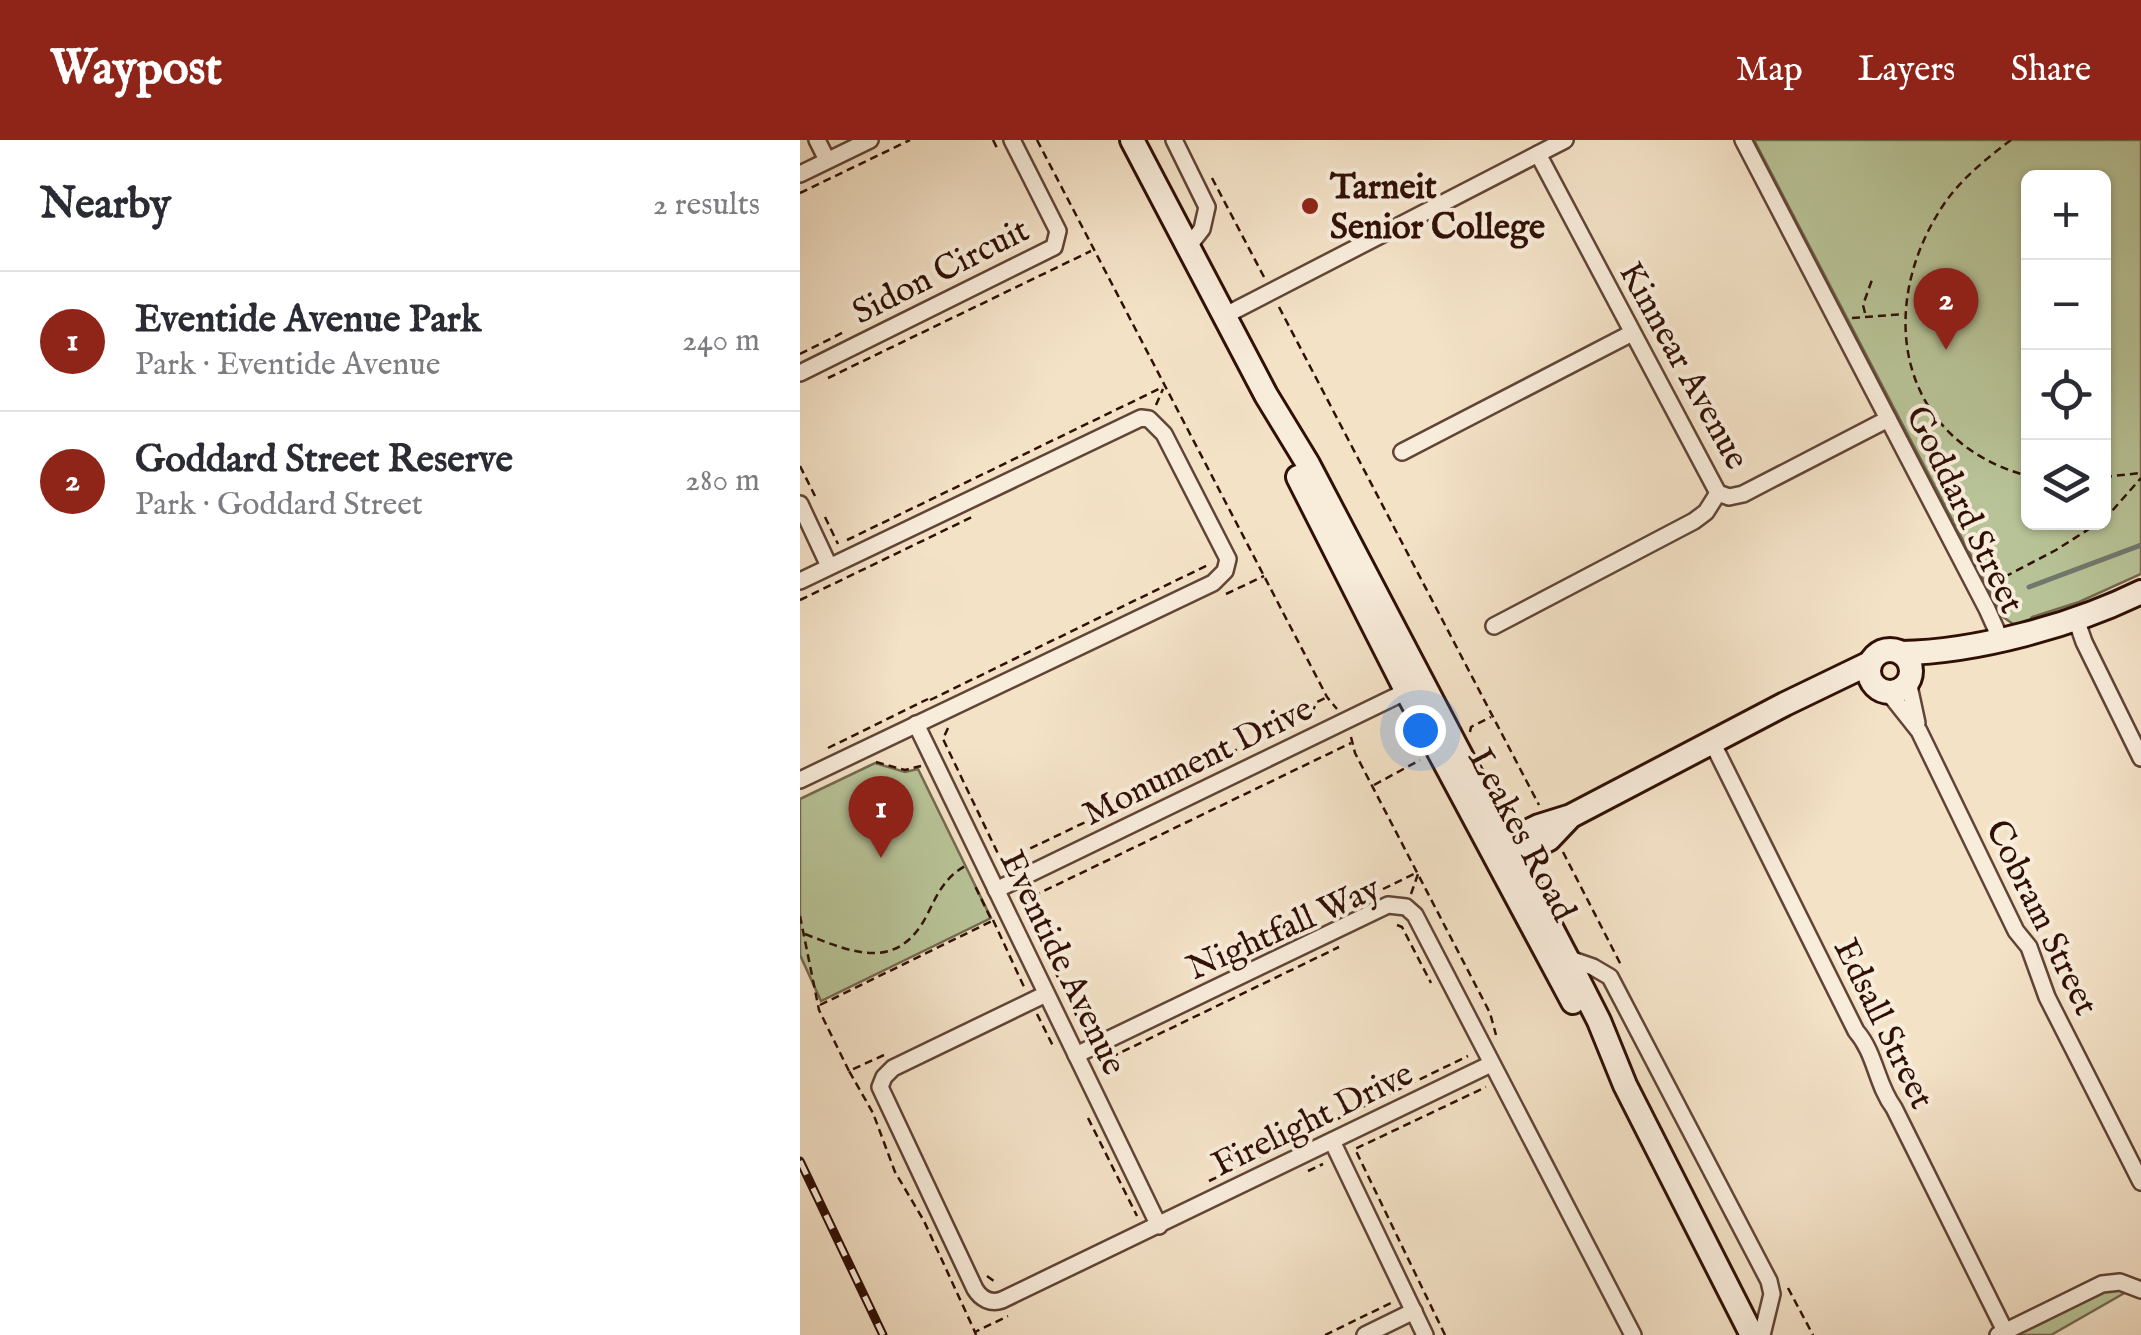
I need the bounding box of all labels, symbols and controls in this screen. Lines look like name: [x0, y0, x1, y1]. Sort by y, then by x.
text: Waypost: [50, 40, 222, 100]
text: Map: [1736, 48, 1803, 93]
text: Layers: [1858, 48, 1955, 93]
text: Share: [2010, 48, 2091, 93]
place label: Tarneit Senior College: [1329, 166, 1545, 251]
map controls: [2021, 170, 2111, 530]
button: +: [2021, 170, 2111, 260]
text: Nearby: [40, 179, 171, 232]
text: 2 results: [653, 185, 760, 226]
marker: Tarneit Senior College: [1299, 195, 1321, 217]
street label: Sidon Circuit: [845, 209, 1037, 336]
street label: Kinnear Avenue: [1607, 254, 1758, 478]
button: −: [2021, 260, 2111, 350]
pin: 2: [1914, 268, 1978, 350]
text: Eventide Avenue Park: [135, 297, 481, 345]
text: 1: [67, 321, 78, 362]
text: 240 m: [682, 321, 760, 362]
text: Park · Eventide Avenue: [135, 345, 440, 386]
button: locate: [2021, 350, 2111, 440]
street label: Goddard Street: [1894, 399, 2033, 621]
text: Goddard Street Reserve: [135, 437, 513, 485]
button: layers: [2021, 440, 2111, 530]
text: 2: [65, 461, 80, 502]
text: 280 m: [685, 461, 760, 502]
text: Park · Goddard Street: [135, 485, 423, 526]
street label: Monument Drive: [1076, 687, 1321, 837]
your location: [1395, 705, 1446, 756]
street label: Leakes Road: [1456, 741, 1585, 930]
pin: 1: [848, 776, 914, 858]
street label: Cobram Street: [1974, 813, 2107, 1023]
street label: Eventide Avenue: [988, 843, 1136, 1083]
street label: Nightfall Way: [1180, 866, 1388, 992]
street label: Edsall Street: [1822, 931, 1943, 1117]
street label: Firelight Drive: [1205, 1052, 1421, 1188]

